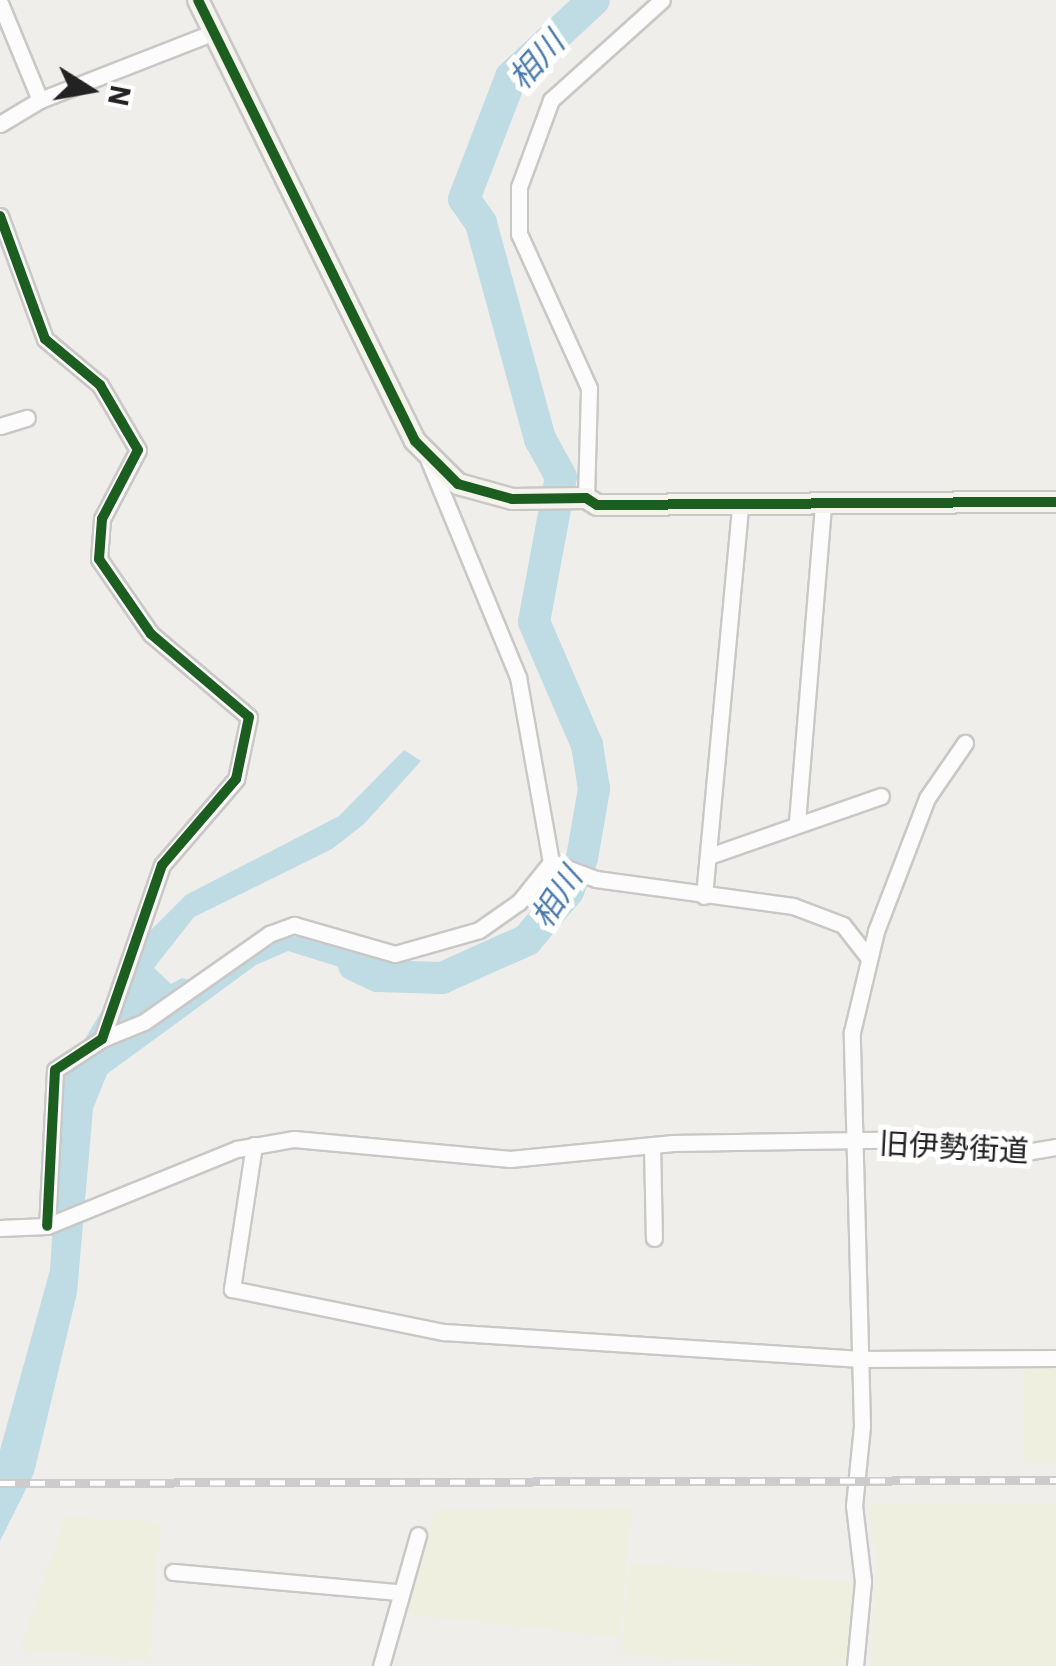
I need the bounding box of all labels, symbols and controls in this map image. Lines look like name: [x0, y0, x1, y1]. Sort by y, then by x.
water label: 相川: [500, 23, 572, 97]
north arrow: [40, 40, 140, 140]
text: N: [100, 82, 140, 109]
water label: 相川: [522, 860, 590, 934]
street label: 旧伊勢街道: [878, 1125, 1030, 1169]

